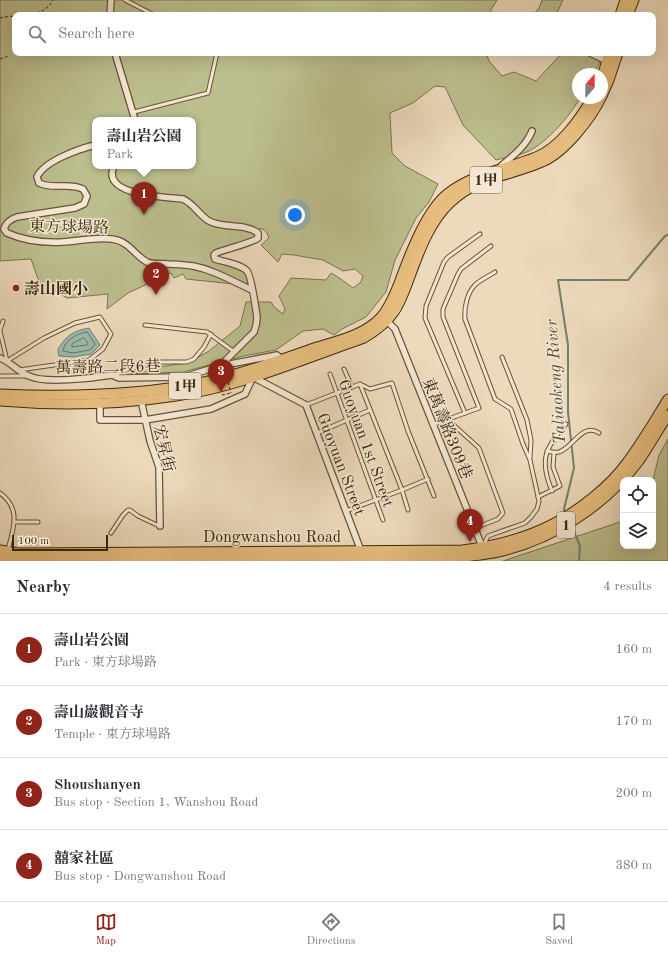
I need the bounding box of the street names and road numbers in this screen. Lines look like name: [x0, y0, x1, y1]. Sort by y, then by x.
road number: 1甲: [470, 167, 502, 193]
street label: 東方球場路: [29, 217, 109, 237]
street label: 萬壽路二段6巷: [55, 357, 161, 377]
road number: 1甲: [169, 373, 201, 399]
street label: 東萬壽路309巷: [419, 375, 476, 482]
street label: Guoyuan 1st Street: [335, 378, 396, 510]
street label: Guoyuan Street: [313, 411, 367, 519]
street label: 宏昇街: [150, 423, 178, 474]
road number: 1: [557, 512, 575, 538]
street label: Dongwanshou Road: [203, 530, 341, 546]

